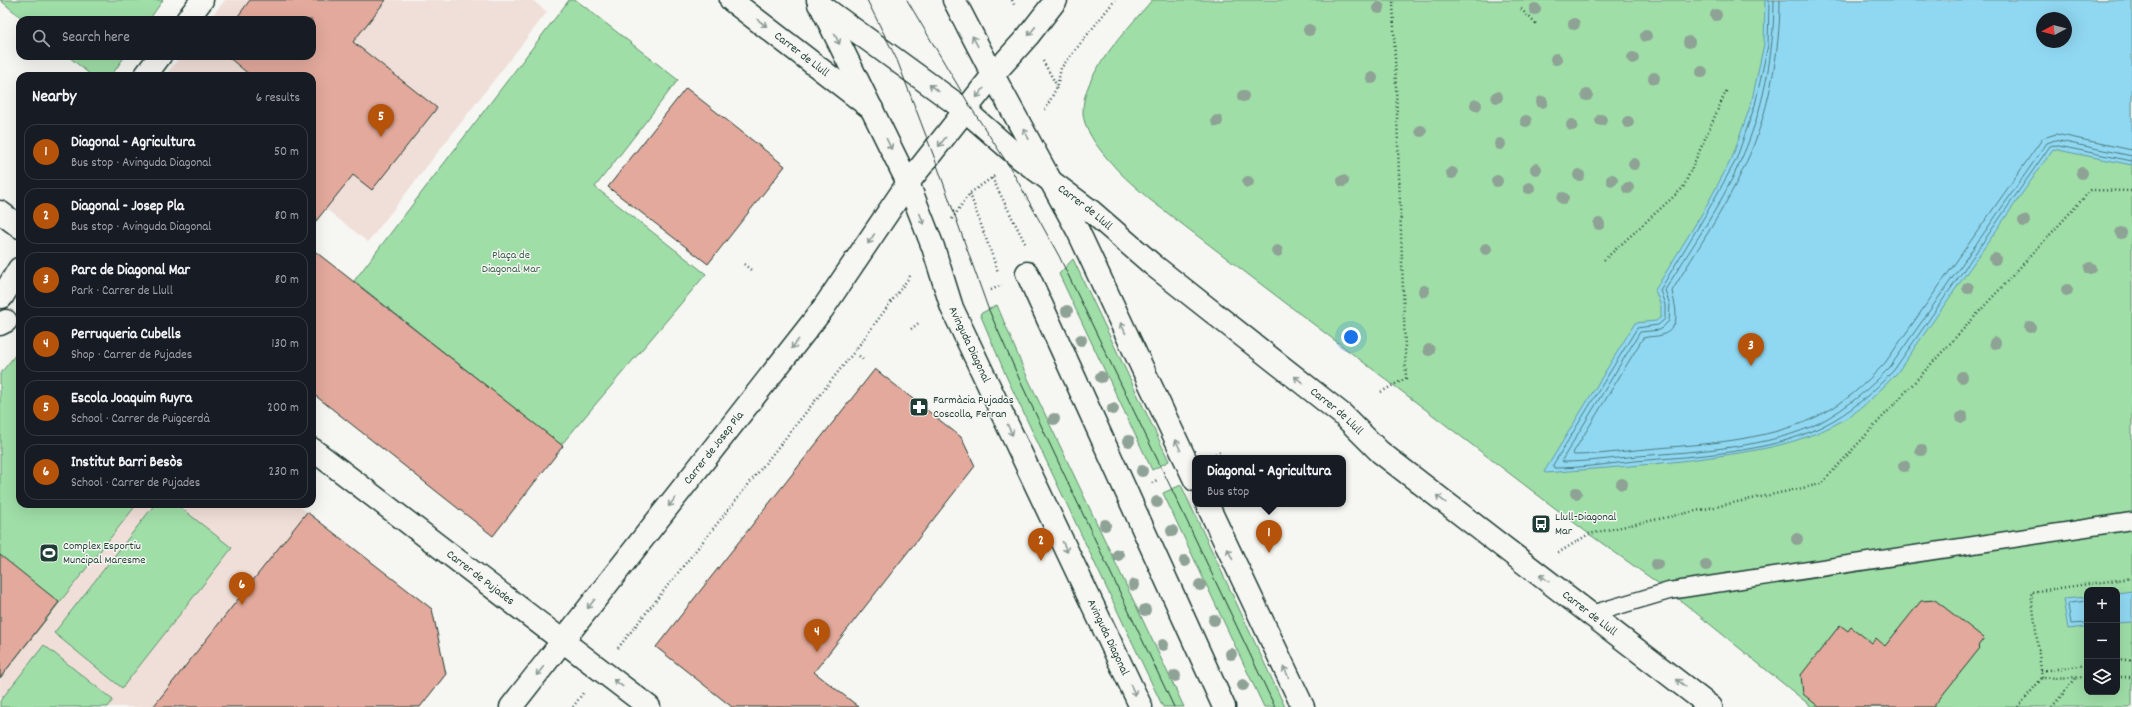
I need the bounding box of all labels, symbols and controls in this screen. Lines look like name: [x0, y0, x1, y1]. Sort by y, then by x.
north arrow: [2036, 12, 2072, 48]
search box: [16, 16, 316, 60]
one-way arrow: [757, 19, 768, 28]
one-way arrow: [1028, 25, 1037, 36]
icon: search: [30, 27, 52, 49]
text: Search here: [62, 27, 130, 49]
street label: Carrer de Llull: [770, 28, 833, 81]
one-way arrow: [834, 33, 841, 45]
one-way arrow: [971, 35, 978, 47]
one-way arrow: [929, 84, 940, 92]
text: Nearby: [32, 86, 76, 110]
one-way arrow: [975, 88, 984, 99]
text: 6 results: [256, 89, 300, 108]
pin: 5: [368, 104, 394, 137]
one-way arrow: [1021, 128, 1029, 140]
text: Diagonal - Agricultura: [71, 132, 195, 154]
one-way arrow: [886, 137, 893, 149]
one-way arrow: [938, 137, 946, 148]
text: 1: [45, 143, 47, 162]
text: 50 m: [274, 143, 299, 162]
text: Bus stop · Avinguda Diagonal: [71, 154, 211, 173]
street label: Carrer de Llull: [1054, 181, 1116, 234]
text: Diagonal - Josep Pla: [71, 196, 184, 218]
text: 2: [43, 207, 49, 226]
text: 80 m: [275, 207, 299, 226]
one-way arrow: [919, 213, 927, 225]
text: Bus stop · Avinguda Diagonal: [71, 218, 211, 237]
one-way arrow: [867, 233, 875, 244]
park label: Plaça de Diagonal Mar: [482, 247, 541, 278]
text: Parc de Diagonal Mar: [71, 260, 190, 282]
text: 3: [43, 271, 49, 290]
text: 80 m: [275, 271, 299, 290]
text: Park · Carrer de Llull: [71, 282, 173, 301]
street label: Avinguda Diagonal: [944, 304, 995, 386]
one-way arrow: [1119, 322, 1126, 334]
text: Perruqueria Cubells: [71, 324, 181, 346]
your location: [1341, 327, 1361, 347]
pin: 3: [1738, 333, 1764, 366]
text: 4: [43, 335, 49, 354]
text: 130 m: [271, 335, 299, 354]
one-way arrow: [790, 339, 799, 350]
text: Shop · Carrer de Pujades: [71, 346, 192, 365]
one-way arrow: [1293, 376, 1304, 384]
street label: Carrer de Llull: [1306, 384, 1367, 439]
text: Escola Joaquim Ruyra: [71, 388, 192, 410]
place label: Farmàcia Pujadas Coscolla, Ferran: [933, 392, 1014, 423]
pharmacy icon: Farmàcia Pujadas Coscolla, Ferran: [908, 396, 930, 418]
text: 5: [43, 399, 49, 418]
text: 200 m: [267, 399, 299, 418]
street label: Carrer de Josep Pla: [680, 407, 748, 488]
text: School · Carrer de Puigcerdà: [71, 410, 210, 429]
one-way arrow: [1007, 423, 1014, 435]
one-way arrow: [1174, 440, 1181, 452]
text: Institut Barri Besòs: [71, 452, 183, 474]
popup: [1192, 455, 1346, 507]
text: Diagonal - Agricultura: [1207, 461, 1331, 483]
text: 6: [43, 463, 49, 482]
text: 230 m: [269, 463, 299, 482]
text: School · Carrer de Pujades: [71, 474, 200, 493]
text: Bus stop: [1207, 483, 1249, 502]
one-way arrow: [1436, 495, 1447, 503]
one-way arrow: [667, 497, 676, 508]
place label: Llull-Diagonal Mar: [1555, 509, 1617, 540]
bus stop icon: Llull-Diagonal Mar: [1530, 513, 1552, 535]
pin: 1: [1256, 520, 1282, 553]
pin: 2: [1028, 528, 1054, 561]
place label: Complex Esportiu Muncipal Maresme: [63, 538, 146, 569]
one-way arrow: [1062, 541, 1069, 553]
sports icon: Complex Esportiu Muncipal Maresme: [38, 542, 60, 564]
street label: Carrer de Pujades: [443, 546, 518, 610]
one-way arrow: [1226, 549, 1233, 561]
pin: 6: [229, 572, 255, 605]
one-way arrow: [1539, 574, 1550, 582]
street label: Carrer de Llull: [1558, 587, 1621, 640]
map controls: [2084, 587, 2120, 695]
button: +: [2084, 587, 2120, 623]
street label: Avinguda Diagonal: [1083, 596, 1133, 678]
one-way arrow: [587, 599, 596, 610]
pin: 4: [804, 619, 830, 652]
button: −: [2084, 623, 2120, 659]
button: layers: [2084, 659, 2120, 695]
one-way arrow: [535, 665, 544, 676]
one-way arrow: [1282, 666, 1289, 678]
one-way arrow: [613, 679, 624, 687]
one-way arrow: [1675, 679, 1686, 687]
one-way arrow: [1130, 684, 1137, 696]

